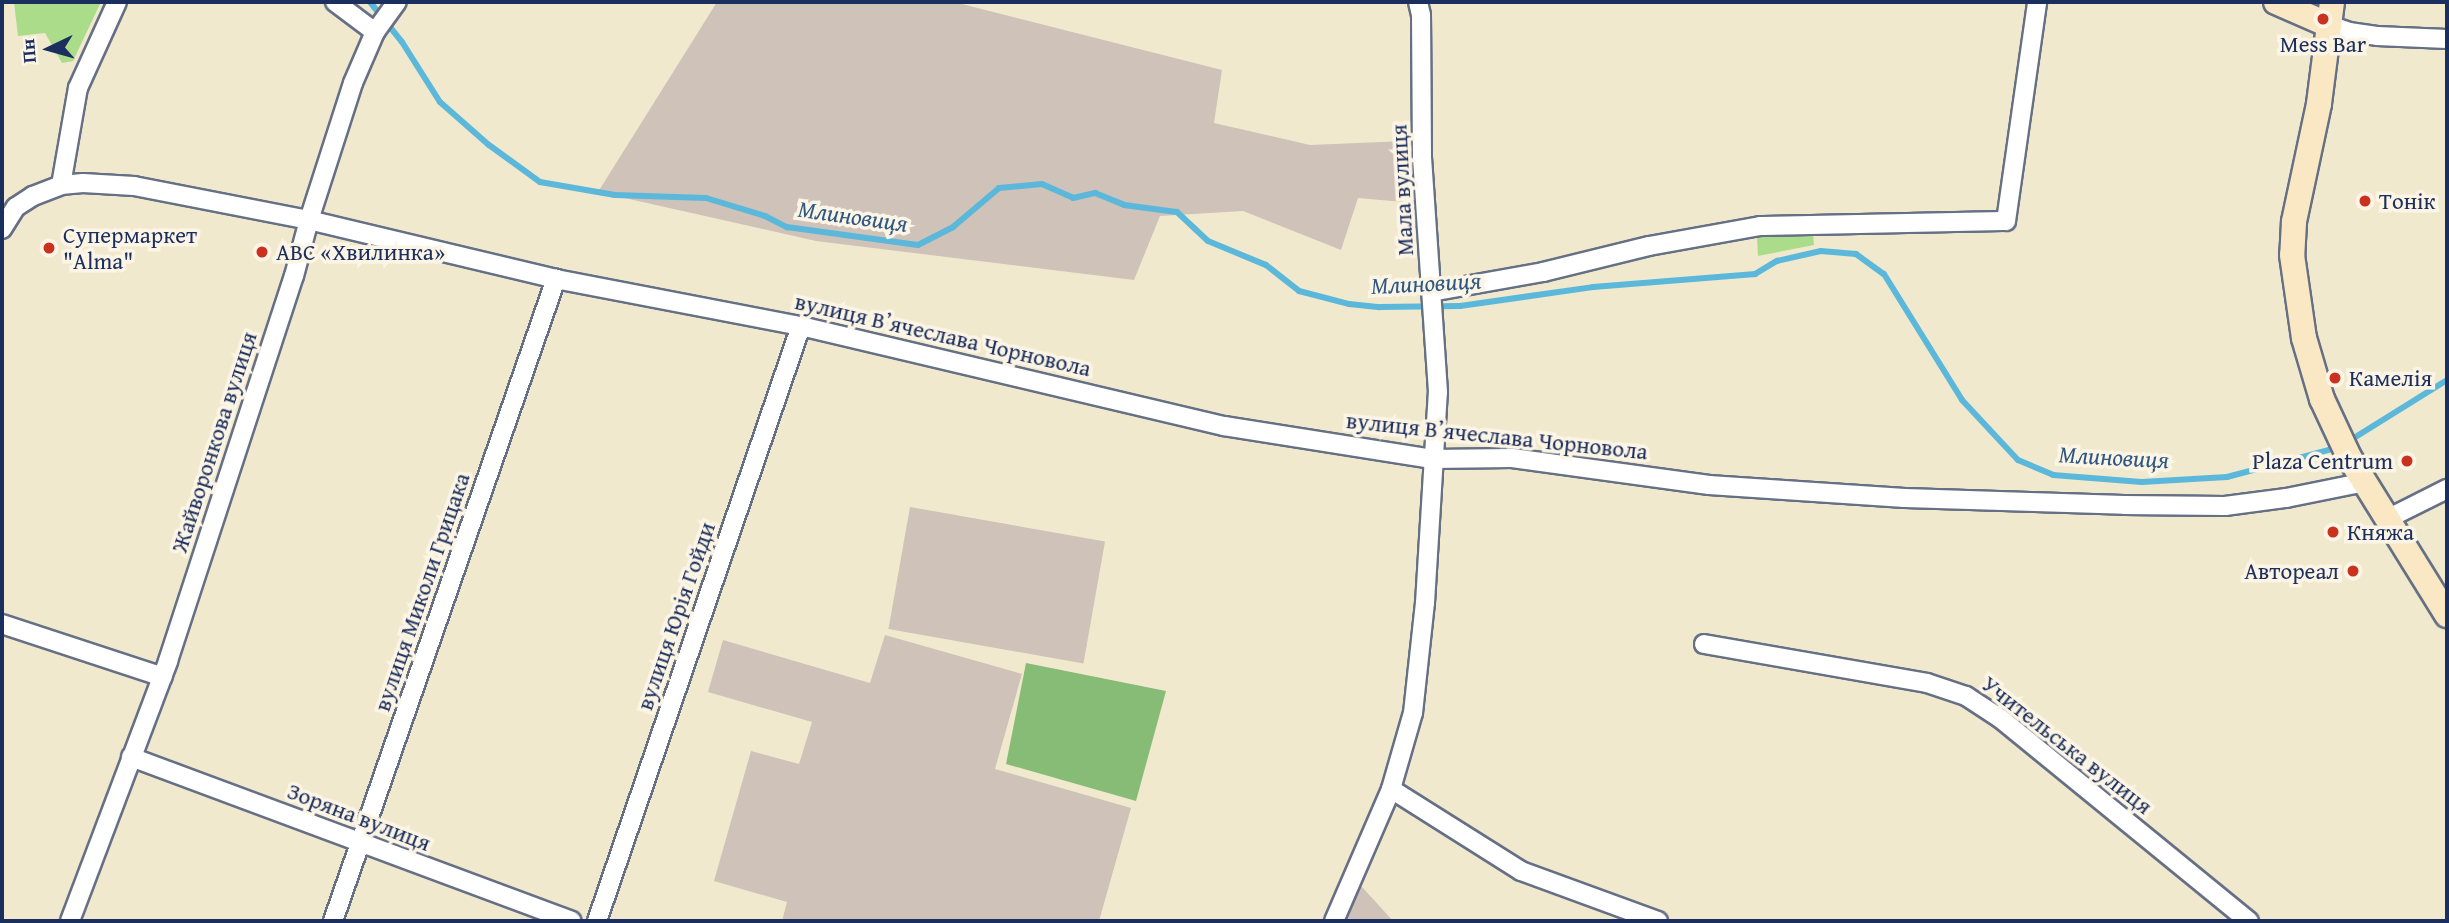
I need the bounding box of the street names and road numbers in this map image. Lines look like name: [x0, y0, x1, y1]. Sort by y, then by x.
street label: Мала вулиця: [1385, 124, 1419, 256]
street label: вулиця Вʼячеслава Чорновола: [792, 287, 1094, 383]
street label: Жайворонкова вулиця: [165, 328, 263, 556]
street label: вулиця Вʼячеслава Чорновола: [1345, 406, 1649, 466]
street label: вулиця Миколи Грицака: [368, 469, 476, 715]
street label: вулиця Юрія Гойди: [631, 518, 721, 714]
street label: Учительська вулиця: [1976, 670, 2158, 820]
street label: Зоряна вулиця: [284, 777, 434, 857]

